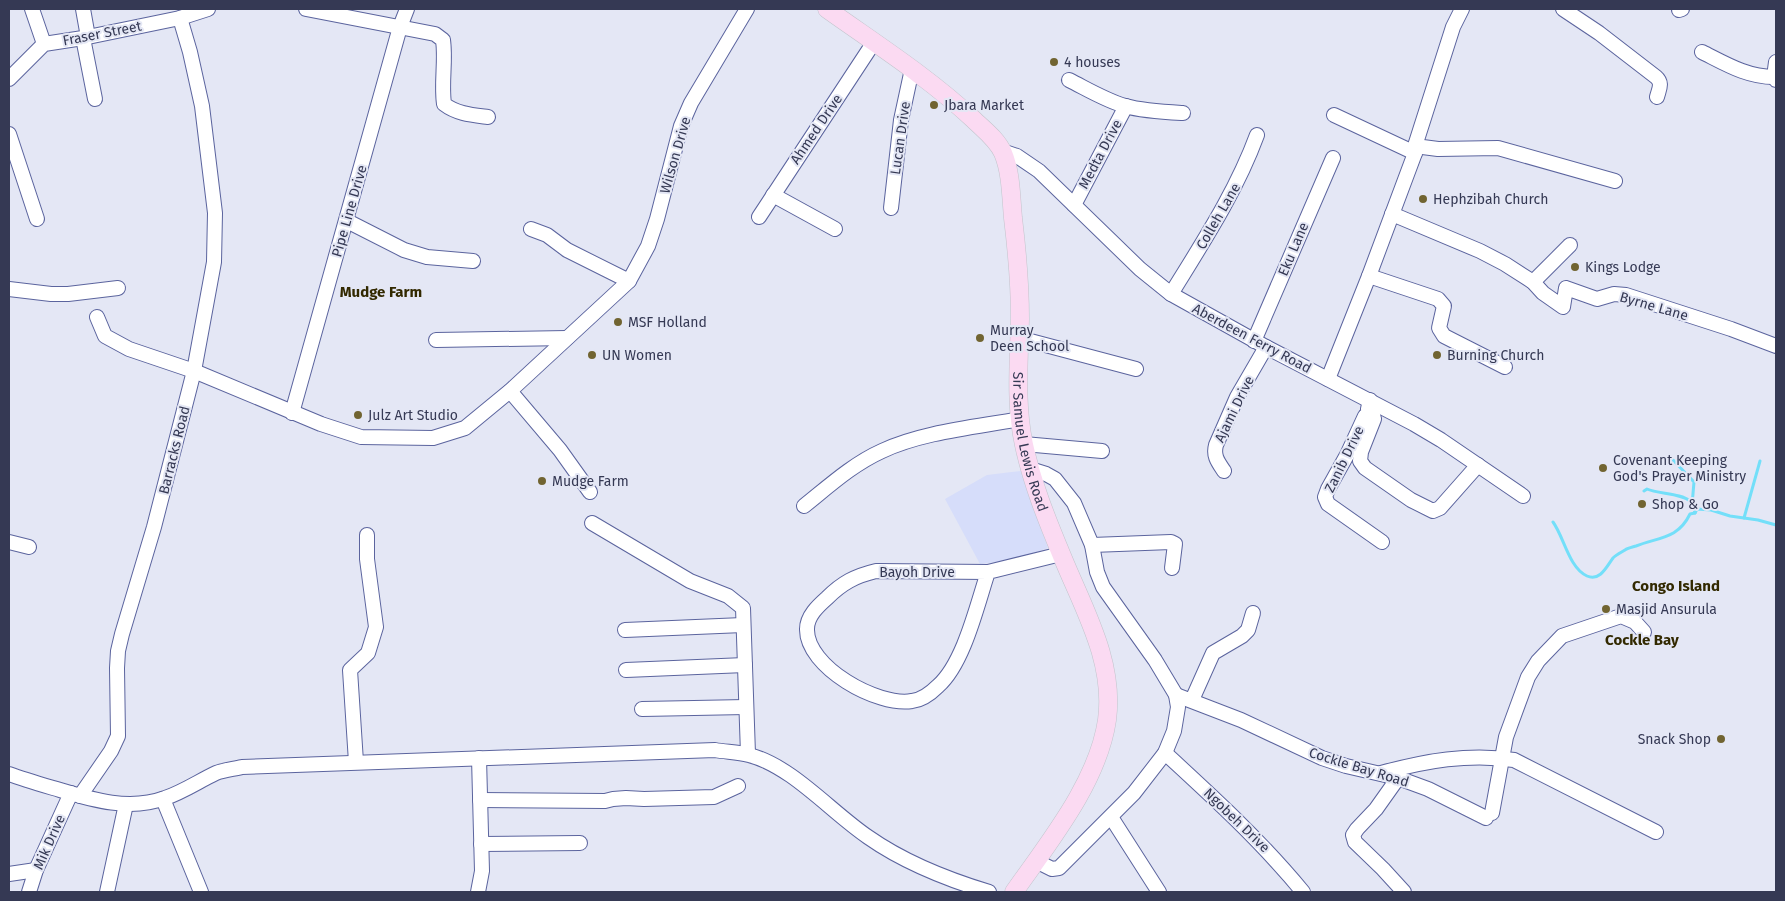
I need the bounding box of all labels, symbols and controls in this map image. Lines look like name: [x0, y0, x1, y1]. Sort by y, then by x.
street label: Fraser Street: [61, 17, 144, 49]
place label: 4 houses: [1064, 54, 1121, 71]
marker: 4 houses: [1048, 56, 1060, 68]
street label: Ahmed Drive: [787, 91, 846, 168]
place label: Jbara Market: [944, 97, 1025, 114]
marker: Jbara Market: [928, 99, 940, 111]
street label: Lucan Drive: [887, 100, 914, 176]
street label: Wilson Drive: [656, 115, 695, 195]
street label: Medta Drive: [1075, 117, 1126, 192]
street label: Pipe Line Drive: [328, 163, 371, 259]
street label: Colleh Lane: [1193, 180, 1244, 252]
place label: Hephzibah Church: [1433, 191, 1548, 208]
marker: Hephzibah Church: [1417, 193, 1429, 205]
street label: Eku Lane: [1275, 220, 1312, 279]
place label: Kings Lodge: [1585, 259, 1661, 276]
marker: Kings Lodge: [1569, 261, 1581, 273]
district label: Mudge Farm: [340, 283, 422, 301]
street label: Byrne Lane: [1618, 289, 1690, 324]
street label: Aberdeen Ferry Road: [1189, 300, 1314, 377]
place label: MSF Holland: [628, 314, 707, 331]
marker: MSF Holland: [612, 316, 624, 328]
place label: Murray Deen School: [990, 322, 1069, 355]
marker: Murray Deen School: [974, 332, 986, 344]
place label: UN Women: [602, 347, 672, 364]
place label: Burning Church: [1447, 347, 1544, 364]
marker: UN Women: [586, 349, 598, 361]
marker: Burning Church: [1431, 349, 1443, 361]
street label: Sir Samuel Lewis Road: [1009, 372, 1051, 514]
street label: Ajami Drive: [1211, 373, 1258, 445]
street label: Barracks Road: [155, 404, 194, 496]
place label: Julz Art Studio: [368, 407, 458, 424]
marker: Julz Art Studio: [352, 409, 364, 421]
street label: Zanib Drive: [1321, 423, 1368, 495]
place label: Covenant Keeping God's Prayer Ministry: [1613, 452, 1746, 485]
marker: Covenant Keeping God's Prayer Ministry: [1597, 462, 1609, 474]
place label: Mudge Farm: [552, 473, 629, 490]
marker: Mudge Farm: [536, 475, 548, 487]
place label: Shop & Go: [1652, 496, 1719, 513]
marker: Shop & Go: [1636, 498, 1648, 510]
street label: Bayoh Drive: [879, 564, 955, 581]
district label: Congo Island: [1632, 577, 1720, 595]
place label: Masjid Ansurula: [1616, 601, 1717, 618]
marker: Masjid Ansurula: [1600, 603, 1612, 615]
district label: Cockle Bay: [1605, 631, 1679, 649]
place label: Snack Shop: [1638, 731, 1711, 748]
marker: Snack Shop: [1715, 733, 1727, 745]
street label: Cockle Bay Road: [1307, 744, 1411, 791]
street label: Ngobeh Drive: [1200, 785, 1273, 856]
street label: Mik Drive: [30, 812, 69, 872]

